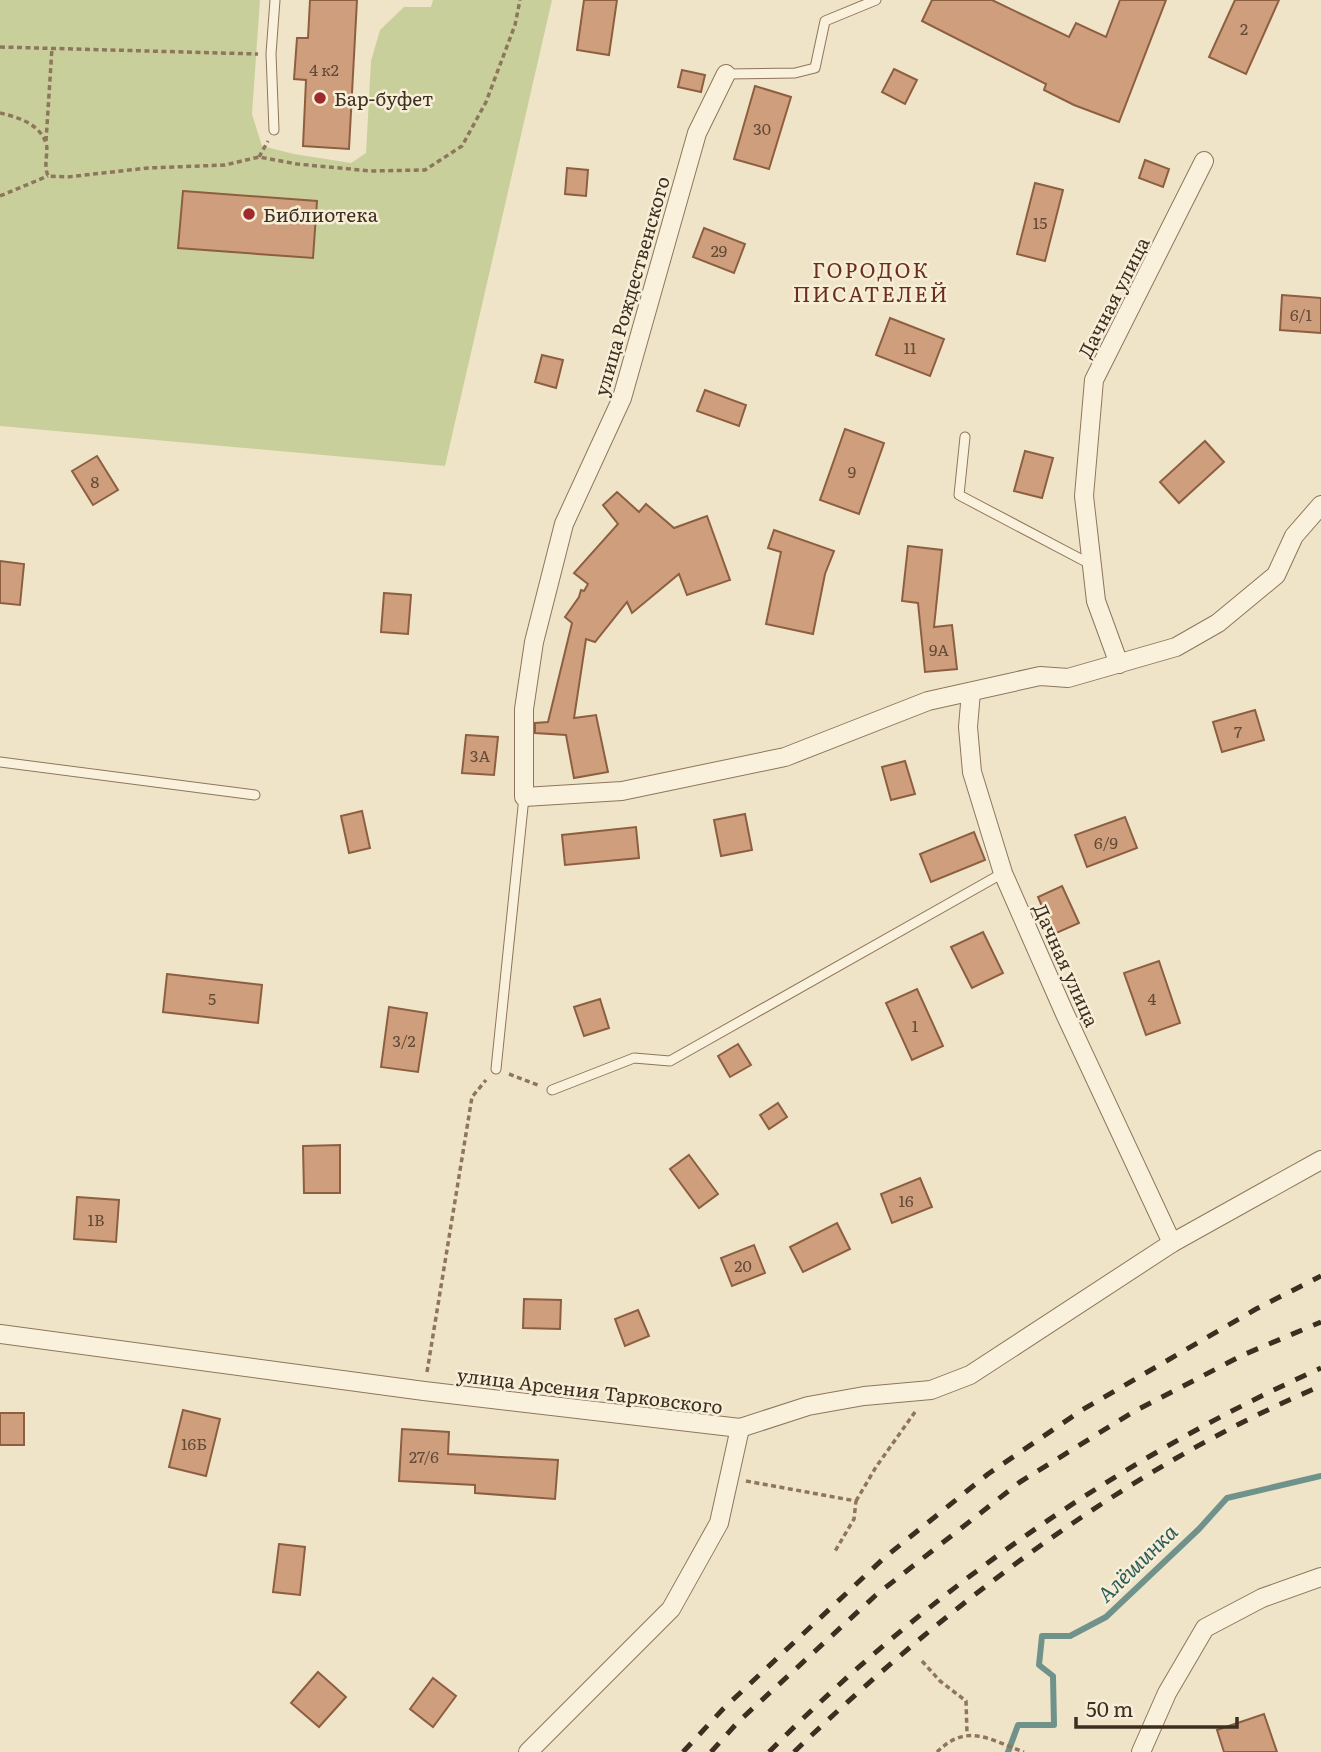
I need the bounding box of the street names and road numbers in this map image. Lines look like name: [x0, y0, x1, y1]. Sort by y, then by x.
street label: улица Рождественского: [586, 173, 676, 399]
street label: Дачная улица: [1070, 231, 1156, 362]
street label: Дачная улица: [1027, 899, 1107, 1032]
street label: улица Арсения Тарковского: [456, 1360, 724, 1420]

